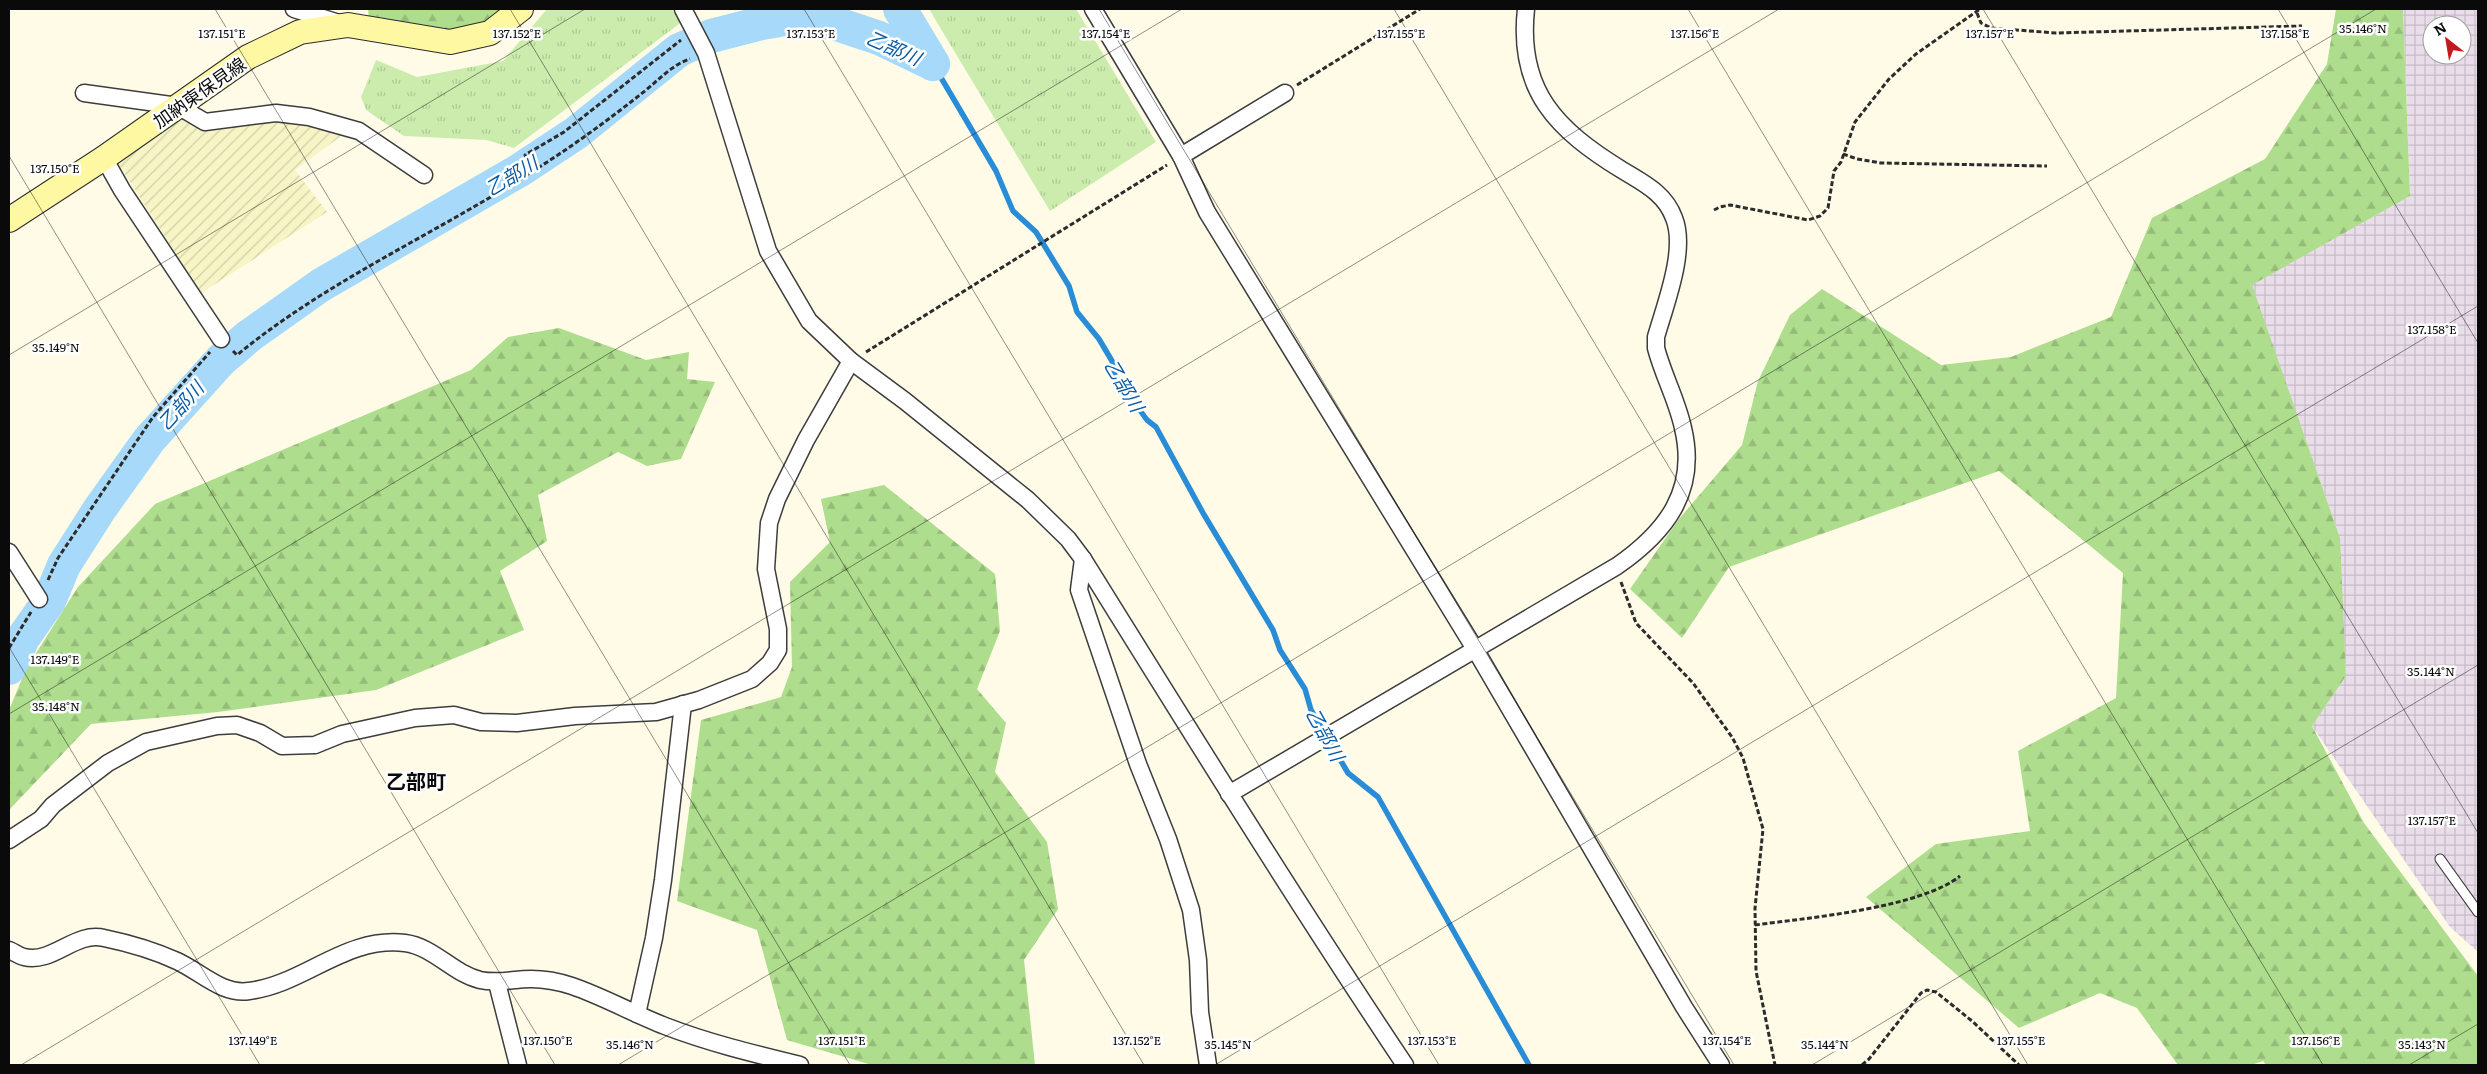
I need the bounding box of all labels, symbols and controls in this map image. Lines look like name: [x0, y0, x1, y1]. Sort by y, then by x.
north arrow: [2422, 15, 2472, 65]
text: N: [2430, 16, 2450, 40]
text: 35.146°N: [2339, 19, 2387, 37]
water label: 乙部川: [862, 23, 928, 72]
text: 137.151°E: [198, 24, 246, 42]
text: 137.152°E: [493, 24, 542, 42]
text: 137.153°E: [787, 24, 836, 42]
text: 137.154°E: [1082, 24, 1131, 42]
text: 137.155°E: [1377, 24, 1426, 42]
text: 137.156°E: [1671, 24, 1720, 42]
text: 137.157°E: [1966, 24, 2015, 42]
text: 137.158°E: [2260, 24, 2310, 42]
street label: 加納東保見線: [147, 50, 251, 134]
water label: 乙部川: [479, 147, 544, 202]
text: 137.150°E: [30, 159, 80, 177]
text: 137.158°E: [2407, 320, 2457, 338]
text: 35.149°N: [32, 338, 80, 356]
water label: 乙部川: [1098, 353, 1153, 418]
water label: 乙部川: [151, 373, 211, 436]
text: 137.149°E: [31, 650, 80, 668]
text: 35.144°N: [2407, 662, 2455, 680]
text: 35.148°N: [32, 697, 80, 715]
water label: 乙部川: [1300, 702, 1353, 767]
district label: 乙部町: [386, 765, 446, 795]
text: 137.157°E: [2408, 811, 2457, 829]
text: 137.149°E: [229, 1031, 278, 1049]
text: 137.150°E: [523, 1031, 573, 1049]
text: 137.151°E: [818, 1031, 866, 1049]
text: 137.152°E: [1113, 1031, 1162, 1049]
text: 137.153°E: [1408, 1031, 1457, 1049]
text: 137.154°E: [1703, 1031, 1752, 1049]
text: 137.155°E: [1997, 1031, 2046, 1049]
text: 137.156°E: [2292, 1031, 2341, 1049]
text: 35.146°N: [606, 1035, 654, 1053]
text: 35.145°N: [1204, 1035, 1252, 1053]
text: 35.144°N: [1801, 1035, 1849, 1053]
text: 35.143°N: [2398, 1035, 2446, 1053]

